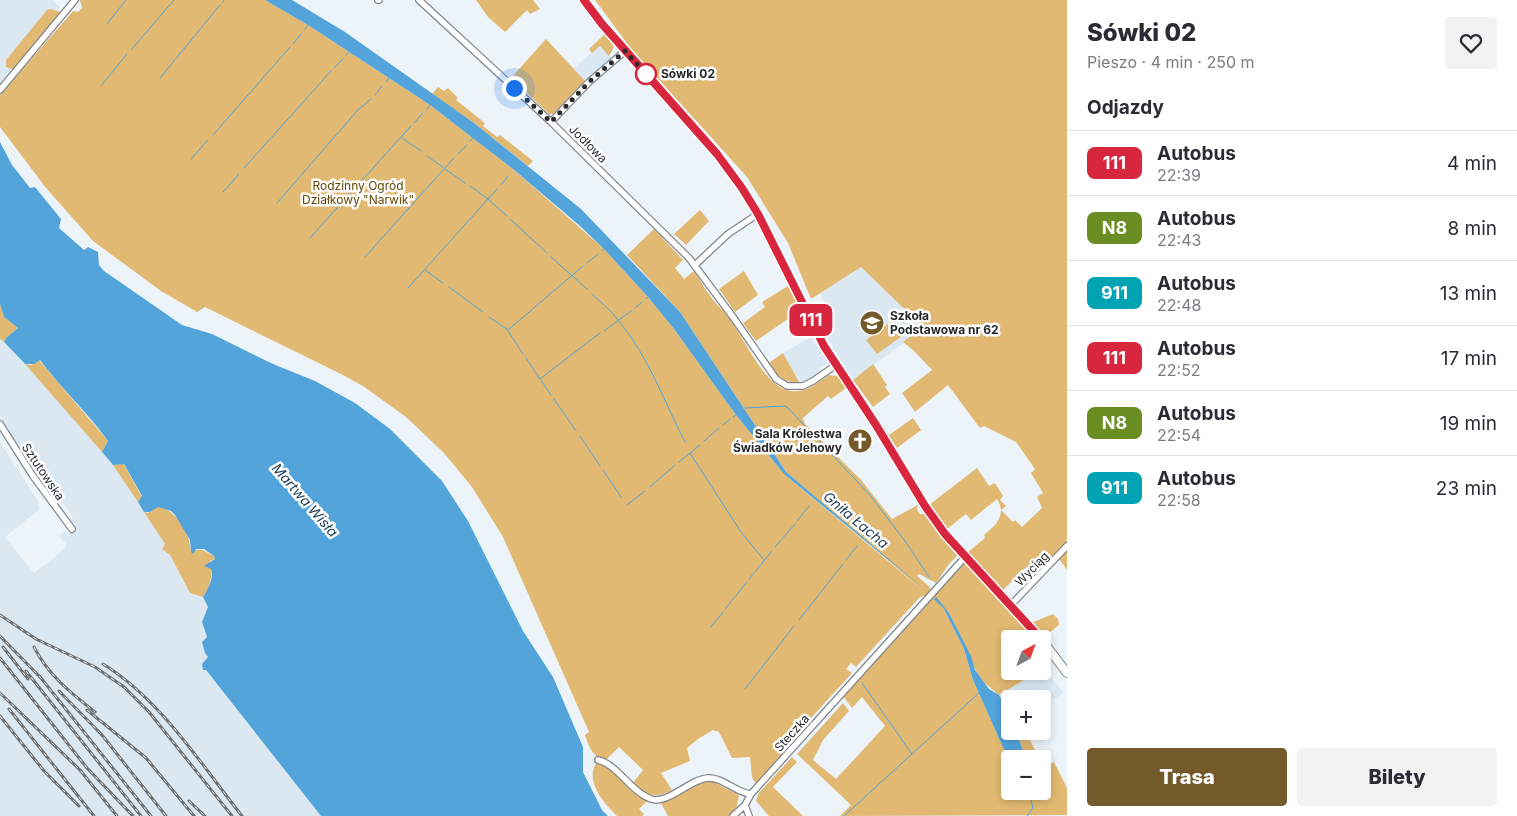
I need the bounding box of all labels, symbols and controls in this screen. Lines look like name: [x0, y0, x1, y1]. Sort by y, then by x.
button: heart: [1445, 17, 1497, 69]
text: Sówki 02: [1087, 18, 1196, 47]
text: Pieszo · 4 min · 250 m: [1087, 52, 1255, 72]
marker: Sówki 02: [635, 63, 657, 85]
place label: Sówki 02: [661, 66, 715, 81]
your location: [502, 76, 527, 101]
text: Odjazdy: [1087, 96, 1164, 119]
street label: Jodłowa: [566, 121, 611, 166]
text: Autobus: [1157, 142, 1236, 165]
text: 111: [1103, 152, 1126, 173]
text: 4 min: [1447, 152, 1497, 175]
text: 22:39: [1157, 165, 1201, 185]
park label: Rodzinny Ogród Działkowy "Narwik": [302, 178, 414, 207]
text: Autobus: [1157, 207, 1236, 230]
text: N8: [1102, 217, 1127, 238]
text: 8 min: [1447, 217, 1497, 240]
text: 22:43: [1157, 230, 1201, 250]
text: Autobus: [1157, 272, 1236, 295]
text: 911: [1101, 282, 1128, 303]
text: 13 min: [1440, 282, 1497, 305]
text: 22:48: [1157, 295, 1201, 315]
line badge: 111: [782, 304, 840, 336]
place label: Szkoła Podstawowa nr 62: [890, 308, 999, 337]
text: 111: [799, 309, 823, 330]
school or university icon: Szkoła Podstawowa nr 62: [859, 310, 885, 336]
text: Autobus: [1157, 337, 1236, 360]
text: 111: [1103, 347, 1126, 368]
text: 17 min: [1441, 347, 1497, 370]
text: 22:52: [1157, 360, 1201, 380]
text: Autobus: [1157, 402, 1236, 425]
text: N8: [1102, 412, 1127, 433]
text: 19 min: [1440, 412, 1497, 435]
text: 22:54: [1157, 425, 1201, 445]
place label: Sala Królestwa Świadków Jehowy: [733, 426, 843, 455]
church icon: Sala Królestwa Świadków Jehowy: [847, 428, 873, 454]
street label: Sztutowska: [19, 440, 68, 503]
water label: Martwa Wisła: [269, 459, 342, 540]
text: Autobus: [1157, 467, 1236, 490]
text: 911: [1101, 477, 1128, 498]
text: 23 min: [1436, 477, 1497, 500]
water label: Gniła Łacha: [820, 488, 893, 552]
text: 22:58: [1157, 490, 1201, 510]
street label: Wyciąg: [1012, 548, 1052, 589]
north arrow: [1001, 630, 1051, 680]
map controls: [1001, 630, 1051, 800]
button: +: [1001, 690, 1051, 740]
street label: Steczka: [771, 711, 812, 754]
button: Trasa: [1087, 748, 1287, 806]
button: Bilety: [1297, 748, 1497, 806]
button: −: [1001, 750, 1051, 800]

